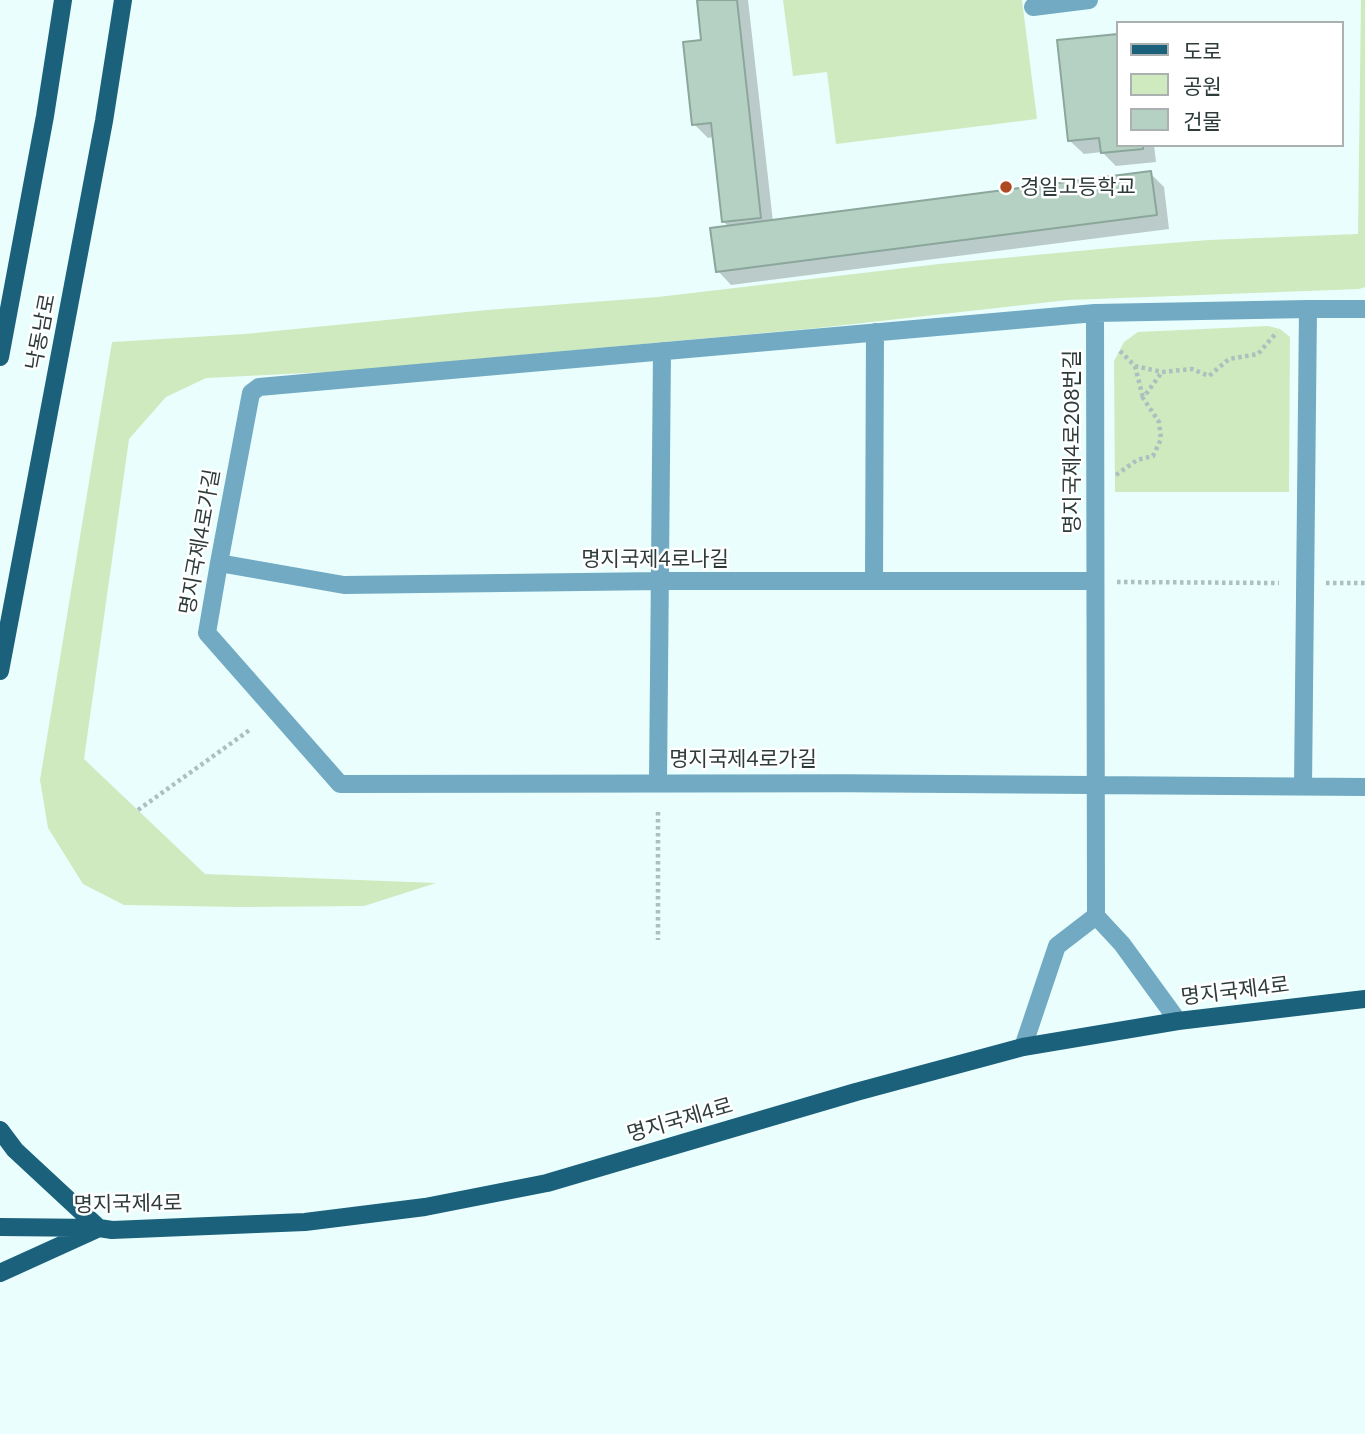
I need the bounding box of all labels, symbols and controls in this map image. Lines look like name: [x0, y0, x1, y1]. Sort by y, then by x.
legend: [1116, 21, 1344, 147]
text: 도로: [1183, 38, 1222, 63]
text: 공원: [1183, 73, 1222, 98]
text: 건물: [1183, 108, 1222, 133]
place label: 경일고등학교: [1020, 174, 1136, 200]
marker: 경일고등학교: [998, 179, 1014, 195]
street label: 낙동남로: [21, 292, 61, 372]
street label: 명지국제4로208번길: [1059, 350, 1085, 534]
street label: 명지국제4로가길: [175, 467, 225, 617]
street label: 명지국제4로나길: [581, 546, 729, 572]
street label: 명지국제4로가길: [669, 746, 817, 772]
street label: 명지국제4로: [1179, 972, 1291, 1010]
street label: 명지국제4로: [624, 1093, 736, 1147]
street label: 명지국제4로: [73, 1190, 183, 1218]

